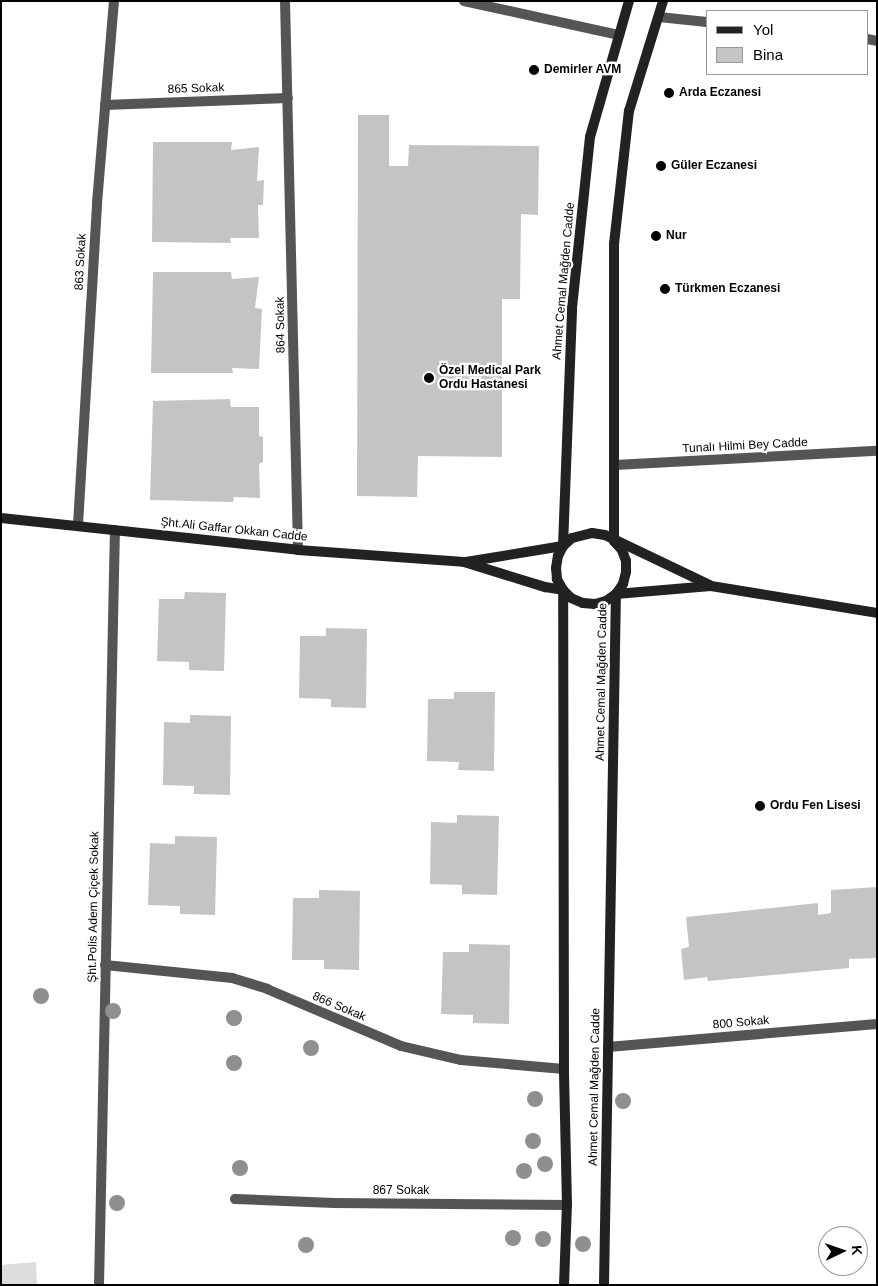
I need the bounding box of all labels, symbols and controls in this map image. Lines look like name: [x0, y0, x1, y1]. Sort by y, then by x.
legend: [706, 10, 868, 75]
text: Yol: [753, 21, 773, 38]
text: Bina: [753, 46, 783, 63]
place label: Demirler AVM: [544, 63, 622, 77]
marker: Demirler AVM: [528, 64, 540, 76]
street label: 865 Sokak: [167, 81, 225, 97]
place label: Arda Eczanesi: [679, 86, 761, 100]
marker: Arda Eczanesi: [663, 87, 675, 99]
place label: Güler Eczanesi: [671, 159, 757, 173]
marker: Güler Eczanesi: [655, 160, 667, 172]
street label: Ahmet Cemal Mağden Cadde: [550, 202, 578, 360]
place label: Nur: [666, 229, 687, 243]
marker: Nur: [650, 230, 662, 242]
street label: 863 Sokak: [72, 233, 90, 291]
place label: Türkmen Eczanesi: [675, 282, 780, 296]
marker: Türkmen Eczanesi: [659, 283, 671, 295]
street label: 864 Sokak: [273, 297, 289, 353]
place label: Özel Medical Park Ordu Hastanesi: [439, 364, 541, 392]
marker: Özel Medical Park Ordu Hastanesi: [423, 372, 435, 384]
street label: Tunalı Hilmi Bey Cadde: [682, 436, 808, 456]
street label: Şht.Ali Gaffar Okkan Cadde: [160, 515, 308, 545]
street label: Ahmet Cemal Mağden Cadde: [593, 603, 611, 761]
place label: Ordu Fen Lisesi: [770, 799, 861, 813]
marker: Ordu Fen Lisesi: [754, 800, 766, 812]
street label: Şht.Polis Adem Çiçek Sokak: [85, 831, 103, 983]
street label: 866 Sokak: [310, 989, 368, 1025]
street label: Ahmet Cemal Mağden Cadde: [586, 1008, 604, 1166]
street label: 800 Sokak: [712, 1013, 770, 1033]
street label: 867 Sokak: [373, 1184, 429, 1198]
north arrow: [818, 1226, 868, 1276]
text: K: [849, 1245, 865, 1256]

